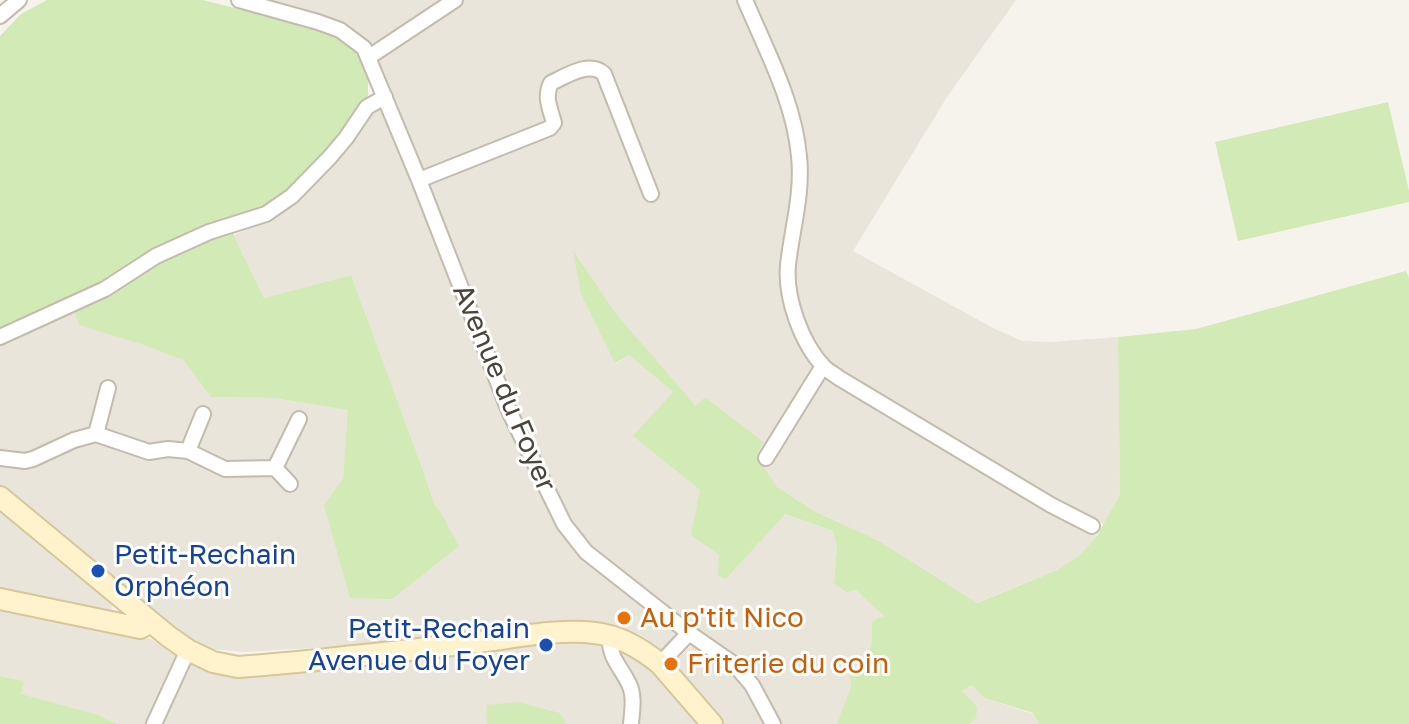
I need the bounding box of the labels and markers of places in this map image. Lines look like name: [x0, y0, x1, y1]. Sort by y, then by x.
place label: Petit-Rechain Orphéon: [114, 538, 296, 604]
marker: Petit-Rechain Orphéon: [89, 562, 107, 580]
place label: Au p'tit Nico: [640, 601, 804, 635]
marker: Au p'tit Nico: [615, 609, 633, 627]
place label: Petit-Rechain Avenue du Foyer: [308, 612, 530, 678]
marker: Petit-Rechain Avenue du Foyer: [537, 636, 555, 654]
place label: Friterie du coin: [687, 647, 889, 681]
marker: Friterie du coin: [662, 655, 680, 673]

